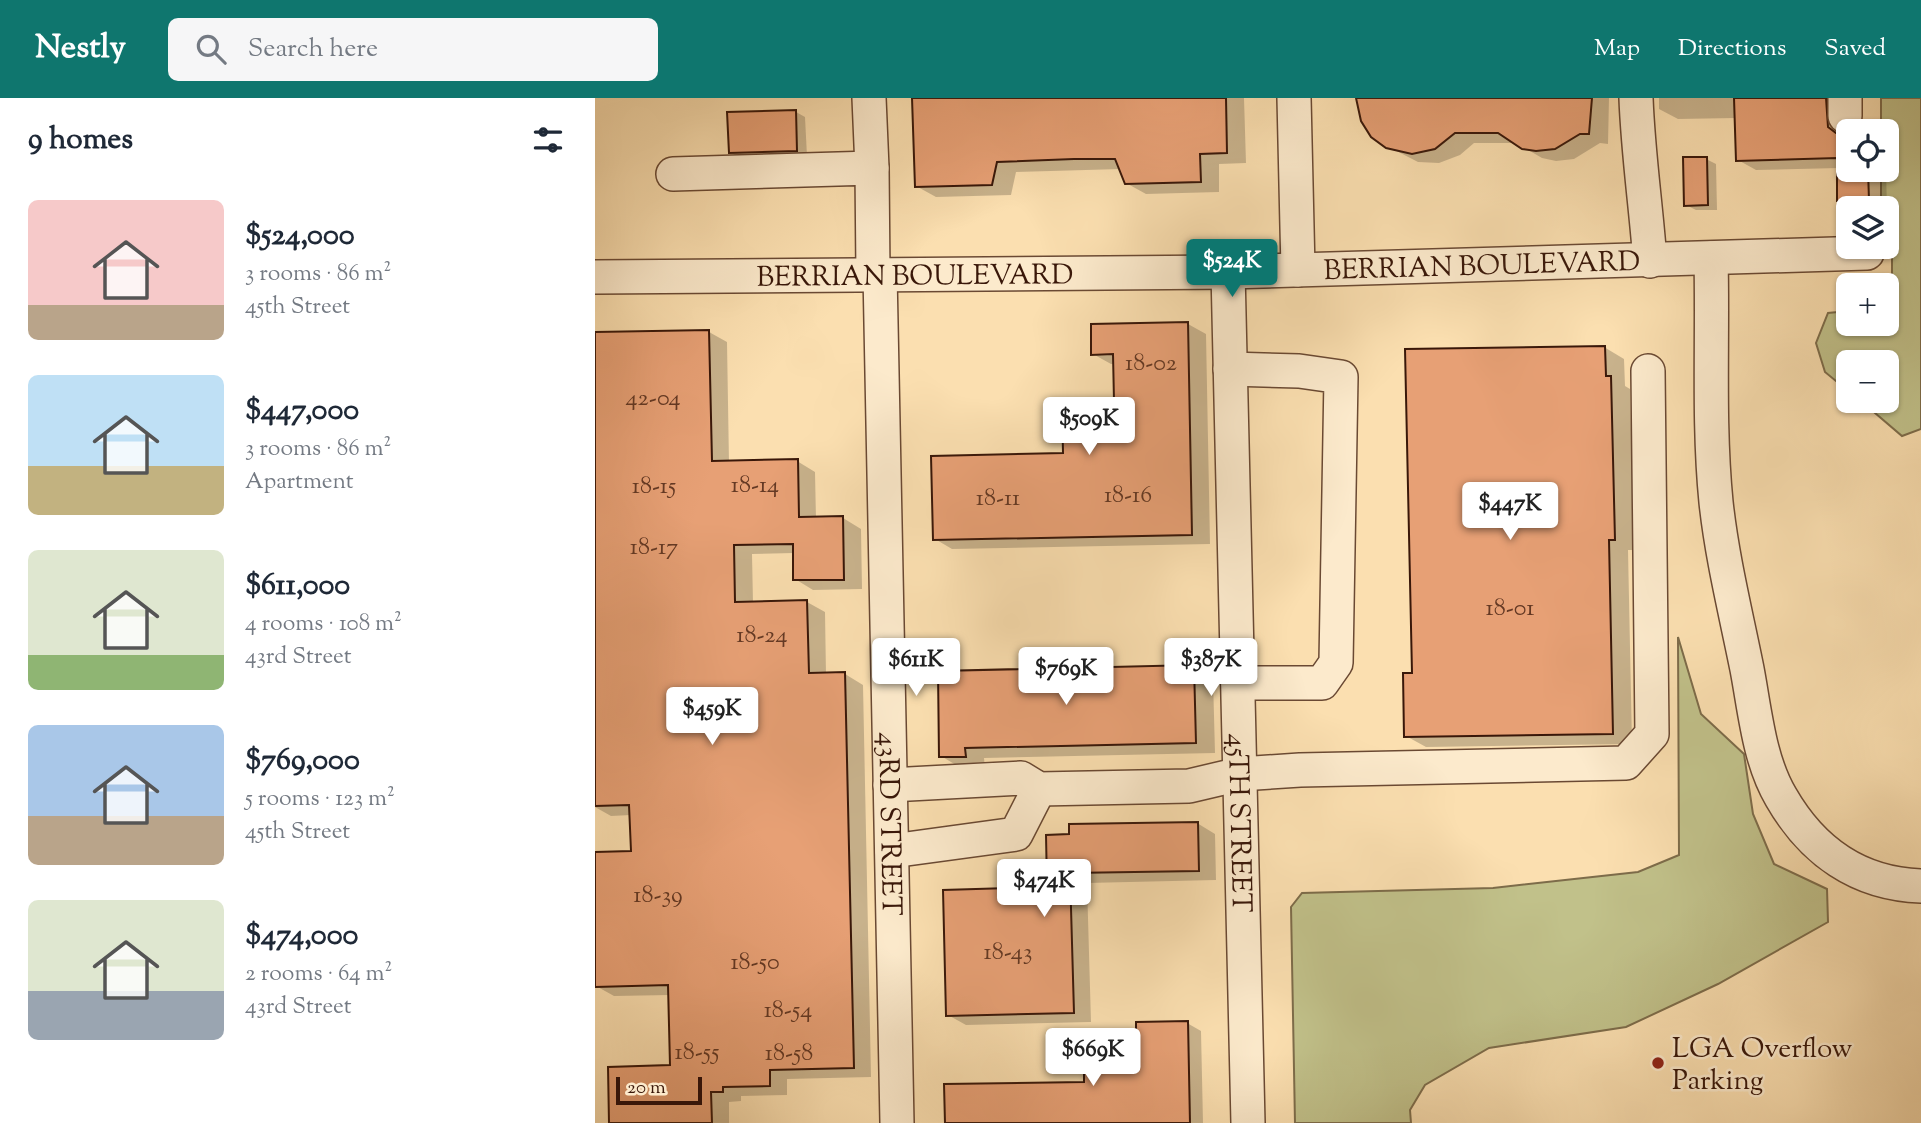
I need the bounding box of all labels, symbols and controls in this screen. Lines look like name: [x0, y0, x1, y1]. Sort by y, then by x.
search box: [168, 18, 658, 81]
text: Nestly: [35, 25, 126, 73]
icon: search: [192, 30, 230, 68]
text: Search here: [248, 31, 378, 68]
text: Map: [1594, 32, 1640, 66]
text: Directions: [1678, 32, 1786, 66]
text: Saved: [1824, 32, 1886, 66]
text: 9 homes: [28, 119, 133, 162]
map controls: [1836, 119, 1899, 413]
button: locate: [1836, 119, 1899, 182]
icon: filters: [529, 121, 567, 159]
button: layers: [1836, 196, 1899, 259]
text: $524,000: [245, 215, 355, 258]
icon: home: [84, 228, 168, 312]
pin: $524K: [1183, 240, 1281, 299]
street label: BERRIAN BOULEVARD: [1323, 243, 1641, 292]
text: $524K: [1202, 245, 1262, 278]
street label: BERRIAN BOULEVARD: [756, 256, 1074, 299]
text: 3 rooms · 86 m²: [245, 258, 391, 291]
button: +: [1836, 273, 1899, 336]
text: 45th Street: [245, 291, 350, 324]
house number: 18-02: [1125, 347, 1177, 381]
button: −: [1836, 350, 1899, 413]
house number: 42-04: [625, 382, 681, 416]
text: $447,000: [245, 390, 359, 433]
pin: $509K: [1040, 398, 1138, 457]
icon: home: [84, 403, 168, 487]
text: $509K: [1059, 403, 1119, 436]
text: 3 rooms · 86 m²: [245, 433, 391, 466]
text: Apartment: [245, 466, 354, 499]
house number: 18-14: [731, 469, 779, 503]
house number: 18-15: [632, 470, 676, 504]
house number: 18-16: [1104, 479, 1152, 513]
house number: 18-11: [976, 482, 1020, 516]
pin: $447K: [1461, 482, 1559, 542]
text: $447K: [1478, 488, 1542, 521]
house number: 18-17: [630, 531, 678, 565]
text: $611,000: [245, 565, 350, 608]
icon: home: [84, 578, 168, 662]
house number: 18-01: [1486, 592, 1534, 626]
text: 4 rooms · 108 m²: [245, 608, 402, 641]
house number: 18-24: [736, 619, 788, 653]
pin: $611K: [867, 638, 965, 698]
pin: $387K: [1162, 638, 1260, 698]
text: 43rd Street: [245, 641, 352, 674]
text: $611K: [888, 644, 944, 677]
text: $387K: [1180, 644, 1242, 677]
pin: $769K: [1017, 648, 1115, 707]
text: $769K: [1034, 653, 1098, 686]
pin: $459K: [663, 688, 761, 747]
text: $459K: [682, 693, 742, 726]
street label: 43RD STREET: [866, 732, 910, 917]
street label: 45TH STREET: [1216, 733, 1260, 913]
text: $769,000: [245, 740, 360, 783]
icon: home: [84, 753, 168, 837]
text: 5 rooms · 123 m²: [245, 783, 395, 816]
text: 45th Street: [245, 816, 350, 849]
pin: $474K: [995, 860, 1093, 919]
text: $474K: [1013, 865, 1075, 898]
house number: 18-39: [633, 879, 683, 913]
text: $474,000: [245, 915, 358, 958]
icon: home: [84, 928, 168, 1012]
house number: 18-43: [984, 936, 1032, 970]
house number: 18-50: [730, 946, 780, 980]
text: 2 rooms · 64 m²: [245, 958, 392, 991]
text: 43rd Street: [245, 991, 352, 1024]
house number: 18-54: [764, 994, 812, 1028]
pin: $669K: [1044, 1028, 1142, 1088]
place label: LGA Overflow Parking: [1672, 1030, 1852, 1102]
text: $669K: [1062, 1034, 1124, 1067]
house number: 18-55: [675, 1036, 719, 1070]
house number: 18-58: [765, 1037, 813, 1071]
marker: LGA Overflow Parking: [1650, 1055, 1666, 1071]
scale bar: [616, 1074, 702, 1106]
text: 20 m: [627, 1075, 666, 1102]

